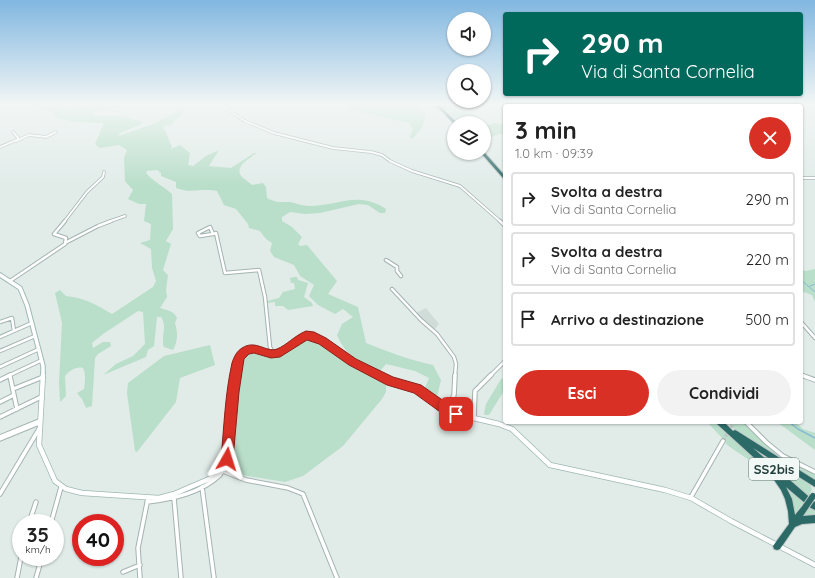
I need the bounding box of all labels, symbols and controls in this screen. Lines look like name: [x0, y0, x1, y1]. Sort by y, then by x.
map controls: [447, 12, 491, 160]
button: sound: [447, 12, 491, 56]
text: 290 m: [581, 25, 664, 60]
icon: right: [515, 28, 567, 80]
text: Via di Santa Cornelia: [581, 60, 755, 83]
button: search: [447, 64, 491, 108]
text: 3 min: [515, 115, 577, 145]
button: layers: [447, 116, 491, 160]
button: close: [749, 117, 791, 159]
text: 1.0 km · 09:39: [515, 145, 593, 161]
text: Svolta a destra: [551, 182, 662, 201]
icon: right: [517, 188, 539, 210]
text: 290 m: [746, 190, 789, 209]
text: Via di Santa Cornelia: [551, 201, 676, 217]
text: Svolta a destra: [551, 242, 662, 261]
icon: right: [517, 248, 539, 270]
text: 220 m: [746, 250, 789, 269]
text: Via di Santa Cornelia: [551, 261, 676, 277]
icon: arrive: [517, 308, 539, 330]
text: Arrivo a destinazione: [551, 310, 704, 329]
text: 500 m: [745, 310, 789, 329]
button: Esci: [515, 370, 649, 416]
button: Condividi: [657, 370, 791, 416]
pin: [439, 397, 473, 431]
icon: arrive: [445, 403, 467, 425]
position arrow: [206, 438, 248, 480]
road number: SS2bis: [749, 458, 799, 480]
speed limit sign: 40: [72, 514, 124, 566]
text: 35: [27, 522, 49, 547]
text: km/h: [25, 543, 51, 556]

